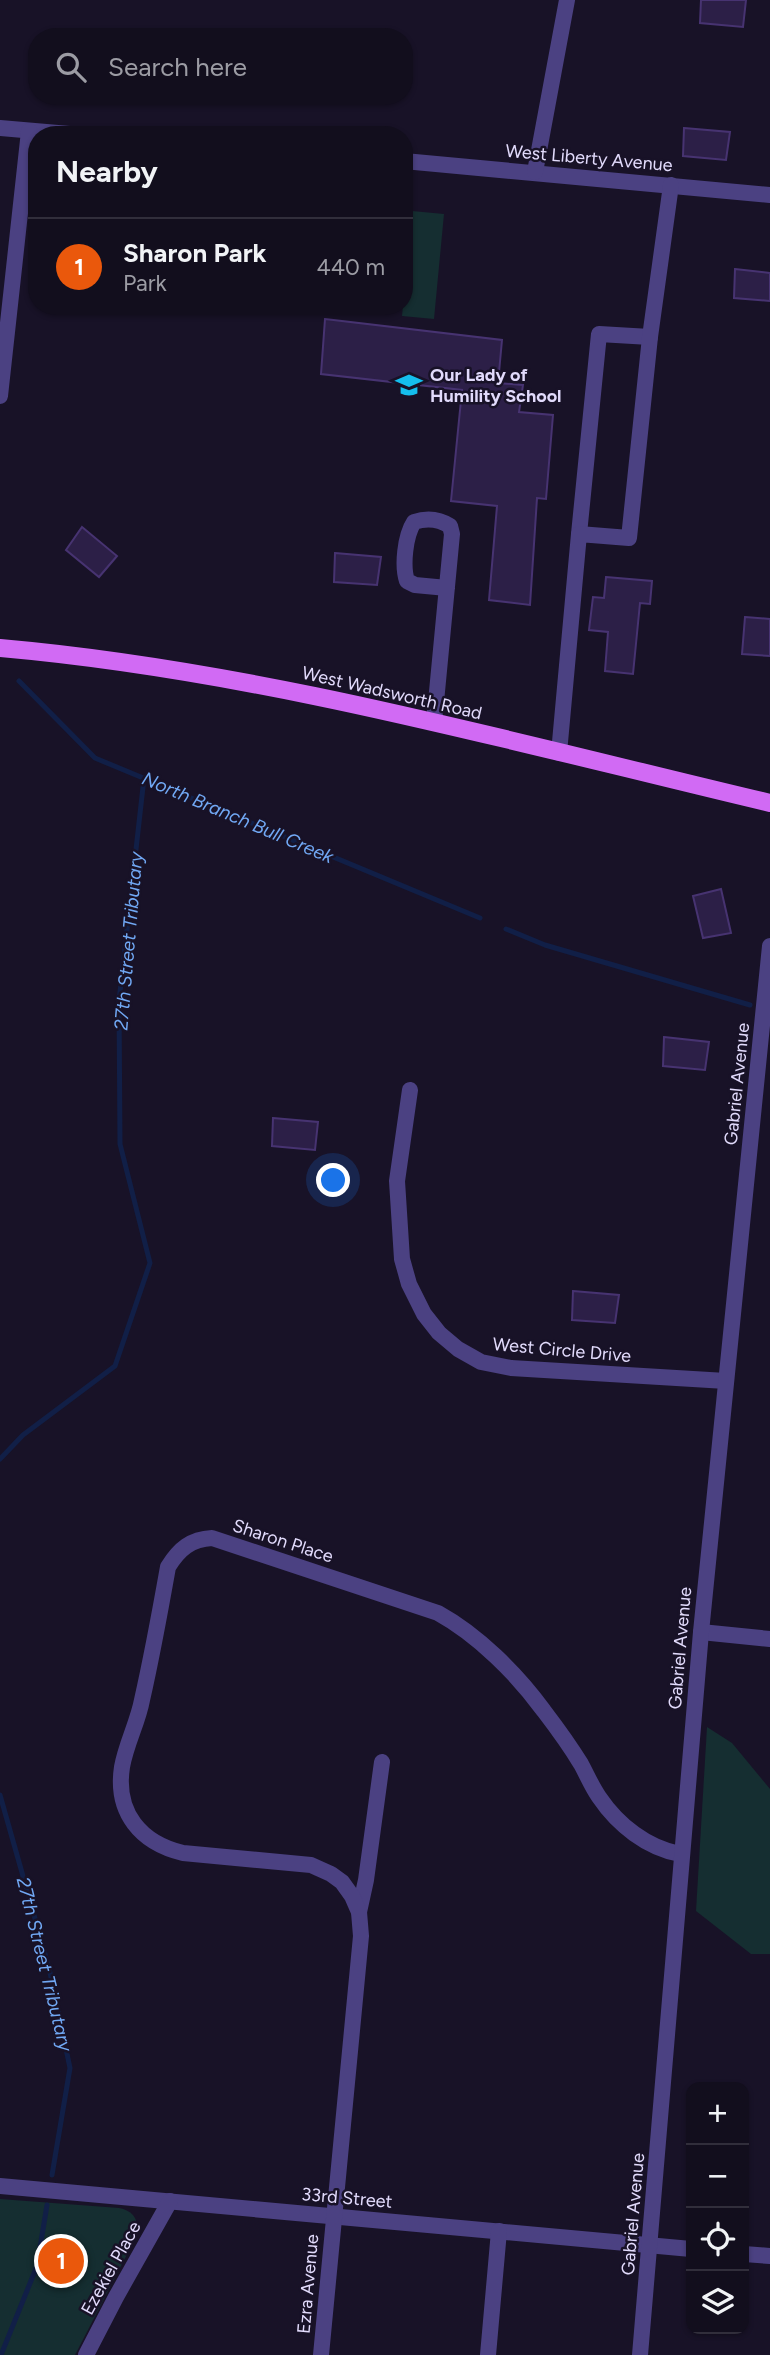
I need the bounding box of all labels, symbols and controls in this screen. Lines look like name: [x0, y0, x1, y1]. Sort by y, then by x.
search box: [28, 28, 413, 105]
icon: search: [52, 48, 90, 86]
text: Search here: [108, 51, 247, 83]
street label: West Liberty Avenue: [505, 140, 674, 176]
text: Nearby: [56, 153, 158, 190]
text: Sharon Park: [123, 237, 267, 269]
text: 1: [74, 253, 84, 281]
text: 440 m: [316, 253, 385, 281]
text: Park: [123, 269, 167, 297]
place label: Our Lady of Humility School: [430, 364, 562, 407]
school or university icon: Our Lady of Humility School: [394, 370, 424, 400]
street label: West Wadsworth Road: [300, 662, 484, 724]
water label: North Branch Bull Creek: [139, 767, 338, 869]
water label: 27th Street Tributary: [109, 850, 148, 1031]
street label: Gabriel Avenue: [720, 1022, 754, 1146]
your location: [316, 1163, 350, 1197]
street label: West Circle Drive: [492, 1333, 632, 1367]
street label: Sharon Place: [230, 1514, 336, 1568]
street label: Gabriel Avenue: [664, 1586, 696, 1710]
water label: 27th Street Tributary: [12, 1875, 78, 2055]
map controls: [686, 2082, 749, 2334]
button: +: [686, 2082, 749, 2145]
button: −: [686, 2145, 749, 2208]
street label: Gabriel Avenue: [617, 2152, 649, 2276]
street label: 33rd Street: [301, 2183, 394, 2213]
button: locate: [686, 2208, 749, 2271]
street label: Ezekiel Place: [76, 2217, 146, 2319]
street label: Ezra Avenue: [293, 2233, 323, 2335]
pin: 1: [38, 2235, 84, 2287]
button: layers: [686, 2271, 749, 2334]

